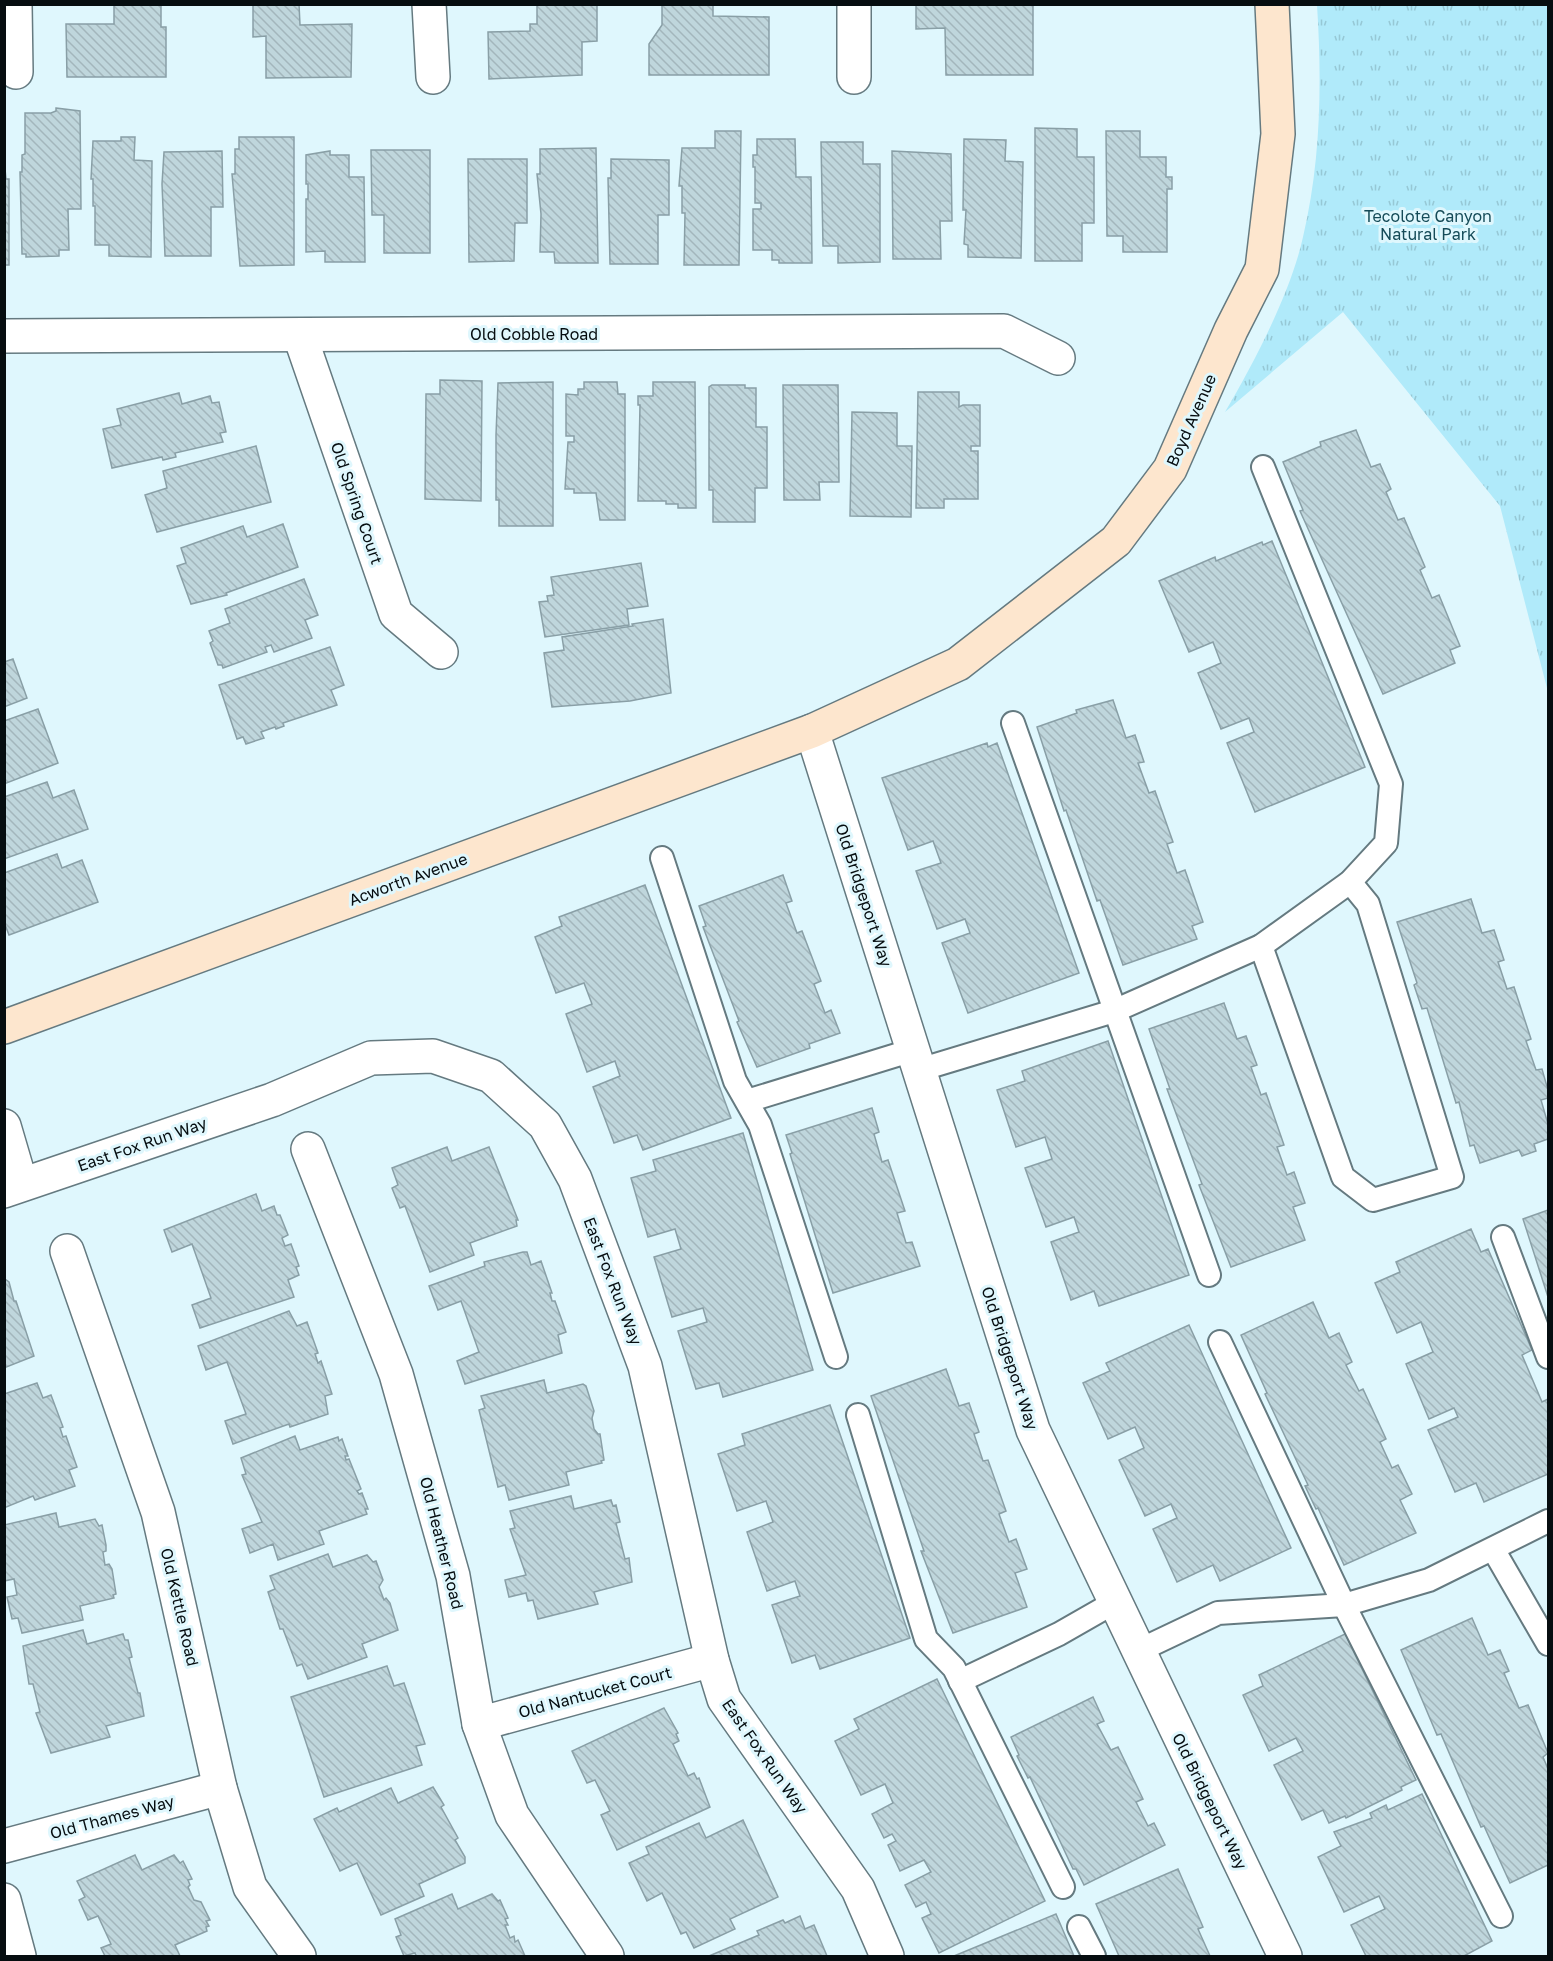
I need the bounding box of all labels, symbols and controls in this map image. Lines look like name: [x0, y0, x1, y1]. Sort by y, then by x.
park label: Tecolote Canyon Natural Park: [1364, 206, 1492, 244]
street label: Old Cobble Road: [470, 324, 598, 344]
street label: Boyd Avenue: [1162, 371, 1220, 469]
street label: Old Spring Court: [327, 439, 387, 567]
street label: Old Bridgeport Way: [831, 821, 897, 969]
street label: Acworth Avenue: [346, 848, 470, 910]
street label: East Fox Run Way: [75, 1112, 209, 1176]
street label: East Fox Run Way: [579, 1214, 647, 1348]
street label: Old Bridgeport Way: [977, 1284, 1043, 1432]
street label: Old Heather Road: [416, 1475, 468, 1611]
street label: Old Kettle Road: [157, 1546, 203, 1668]
street label: Old Nantucket Court: [516, 1662, 674, 1722]
street label: East Fox Run Way: [718, 1695, 812, 1817]
street label: Old Bridgeport Way: [1168, 1729, 1252, 1873]
street label: Old Thames Way: [48, 1791, 176, 1843]

